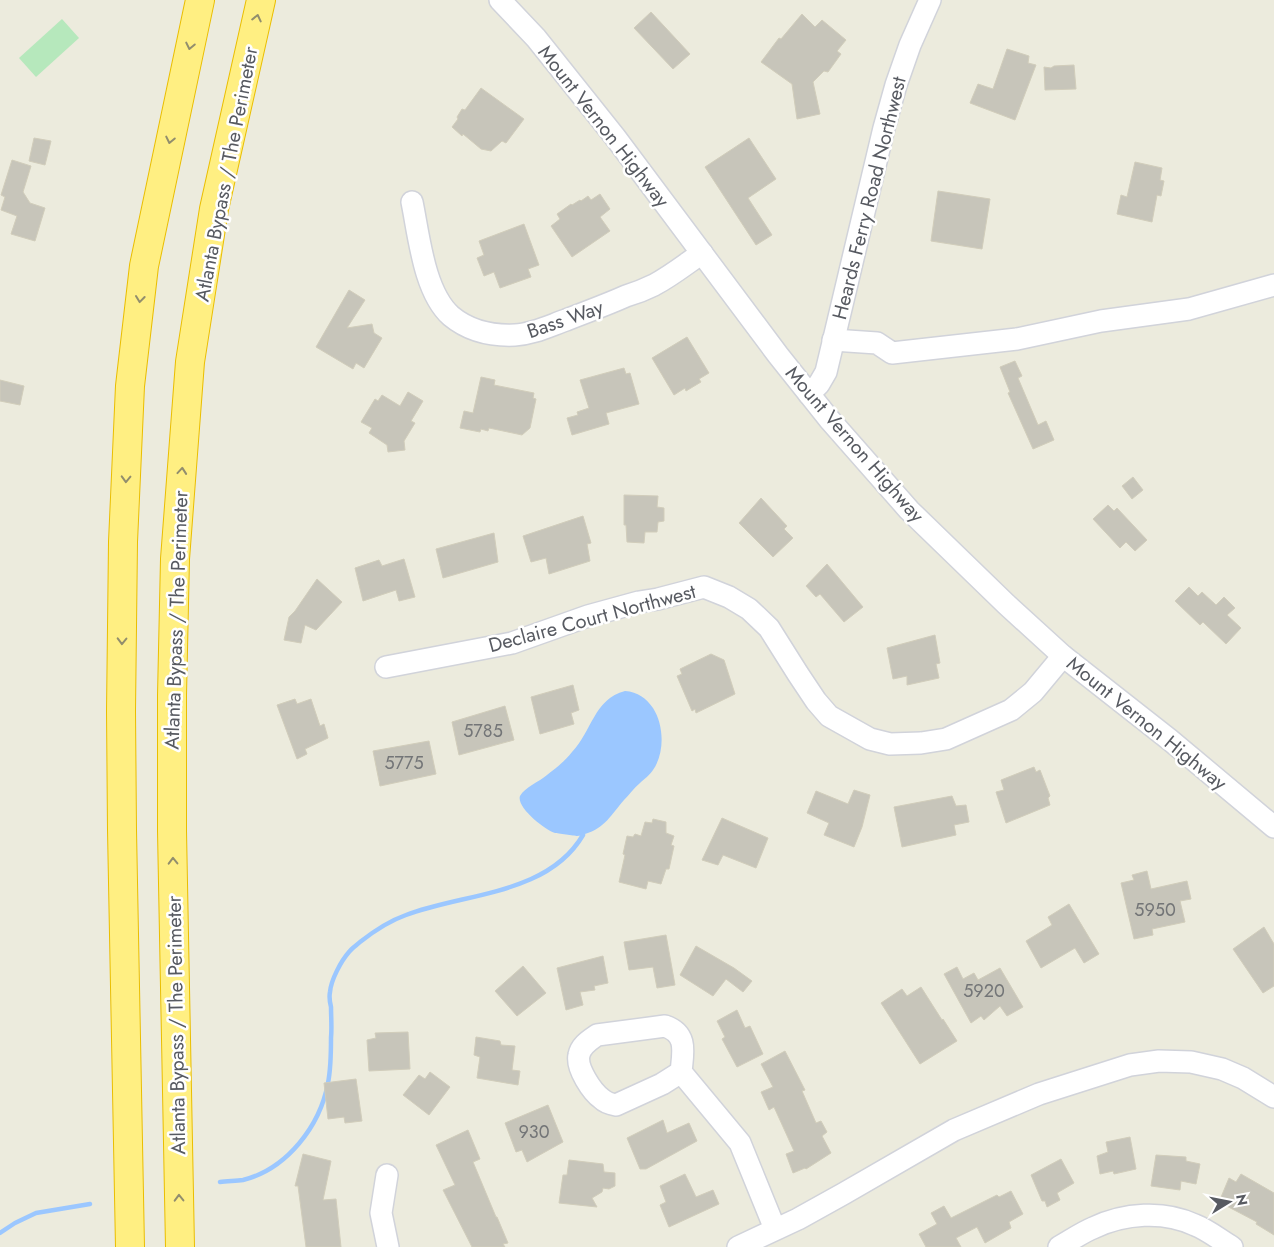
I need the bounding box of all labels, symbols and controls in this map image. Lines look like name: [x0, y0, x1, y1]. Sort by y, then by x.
one-way arrow: [251, 14, 262, 23]
street label: Mount Vernon Highway: [531, 39, 676, 214]
one-way arrow: [185, 42, 196, 50]
street label: Atlanta Bypass / The Perimeter: [188, 44, 265, 304]
street label: Heards Ferry Road Northwest: [825, 73, 914, 323]
one-way arrow: [166, 135, 176, 144]
street label: Bass Way: [523, 293, 607, 346]
one-way arrow: [135, 296, 146, 304]
street label: Mount Vernon Highway: [778, 360, 931, 529]
one-way arrow: [176, 467, 187, 475]
one-way arrow: [121, 475, 131, 483]
street label: Atlanta Bypass / The Perimeter: [157, 490, 196, 750]
street label: Declaire Court Northwest: [485, 577, 699, 660]
one-way arrow: [117, 638, 127, 645]
street label: Mount Vernon Highway: [1060, 650, 1233, 797]
house number: 5785: [463, 718, 503, 744]
house number: 5775: [384, 750, 424, 776]
one-way arrow: [167, 857, 178, 865]
street label: Atlanta Bypass / The Perimeter: [160, 895, 193, 1155]
house number: 5950: [1134, 897, 1176, 923]
house number: 5920: [963, 978, 1005, 1004]
house number: 930: [519, 1119, 550, 1145]
north arrow: [1204, 1177, 1254, 1227]
text: N: [1231, 1193, 1253, 1207]
one-way arrow: [174, 1194, 184, 1202]

